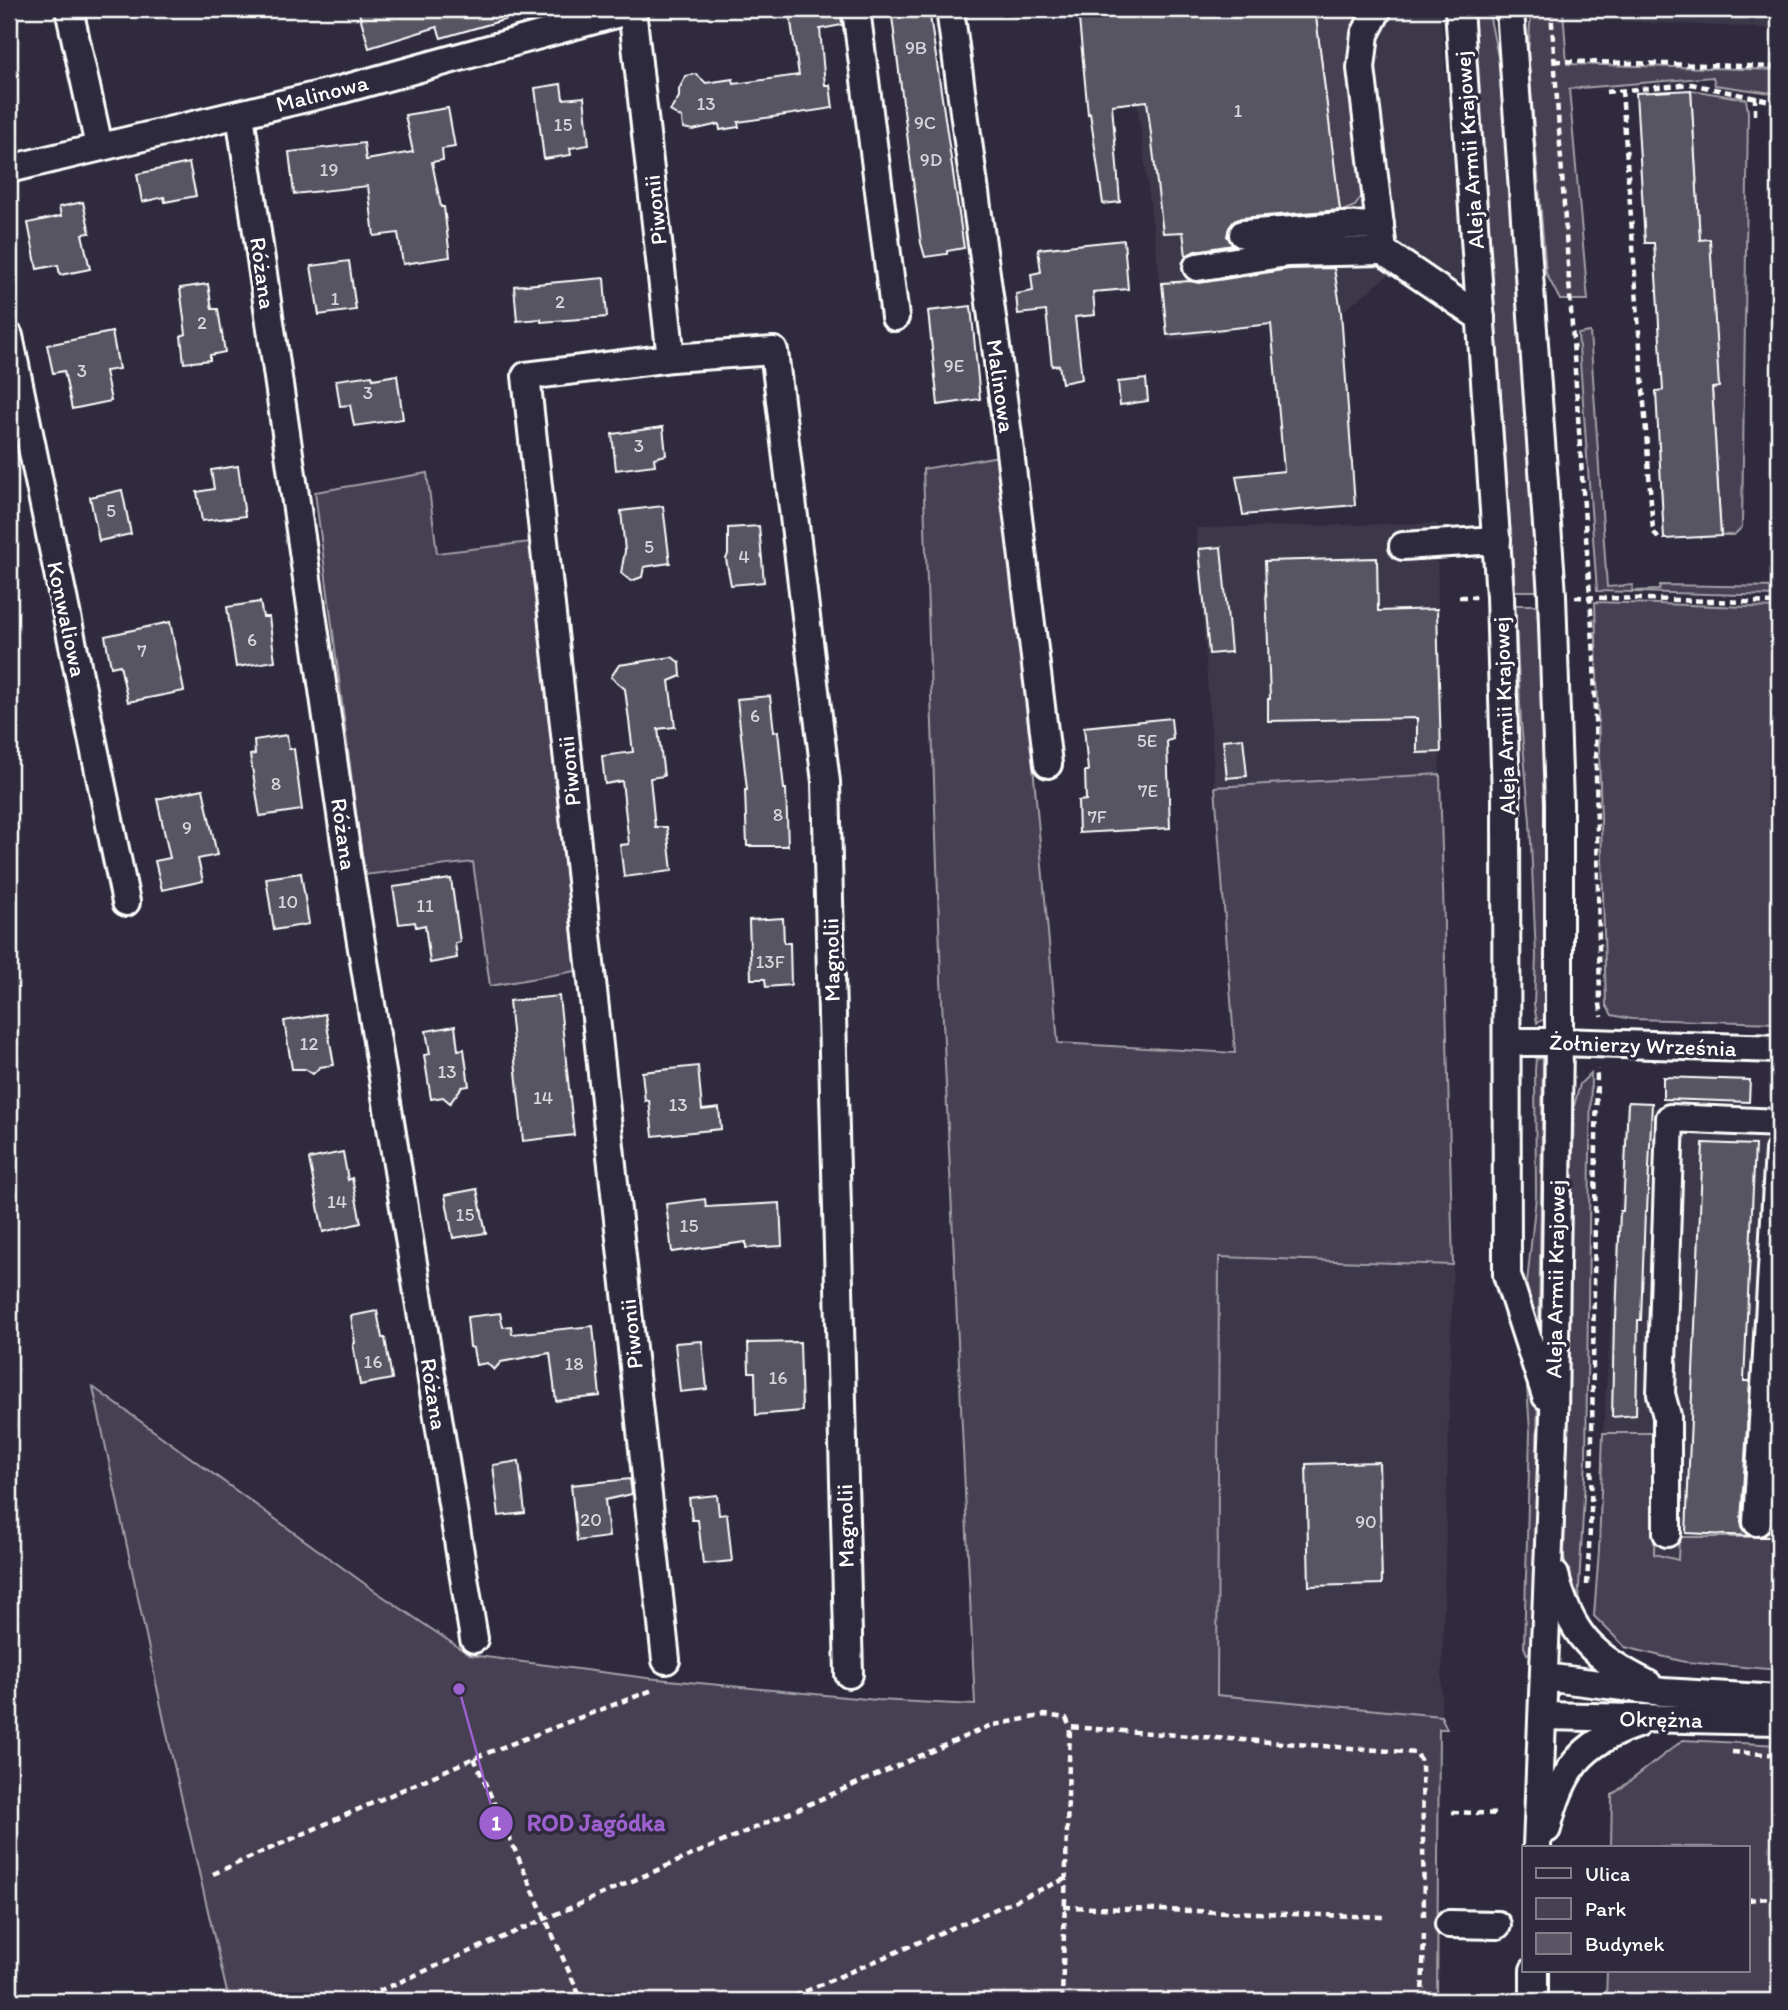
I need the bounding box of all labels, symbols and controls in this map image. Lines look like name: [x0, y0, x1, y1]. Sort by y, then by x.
house number: 9B: [905, 36, 927, 59]
street label: Aleja Armii Krajowej: [1448, 50, 1490, 250]
street label: Malinowa: [273, 68, 371, 118]
house number: 13: [696, 92, 716, 115]
house number: 1: [1234, 99, 1243, 122]
house number: 9C: [914, 111, 936, 134]
house number: 15: [554, 113, 572, 136]
house number: 9D: [920, 148, 942, 171]
house number: 19: [320, 158, 338, 181]
street label: Piwonii: [637, 174, 673, 246]
street label: Różana: [244, 235, 282, 311]
house number: 1: [331, 287, 340, 310]
house number: 2: [555, 290, 565, 313]
house number: 2: [197, 311, 207, 334]
street label: Malinowa: [981, 337, 1021, 435]
house number: 9E: [944, 354, 964, 377]
house number: 3: [77, 359, 87, 382]
house number: 3: [363, 381, 373, 404]
house number: 3: [634, 434, 644, 457]
house number: 5: [106, 499, 116, 522]
house number: 5: [644, 535, 654, 558]
house number: 4: [738, 545, 750, 568]
street label: Konwaliowa: [41, 559, 93, 679]
street label: Aleja Armii Krajowej: [1487, 616, 1521, 816]
house number: 6: [247, 628, 257, 651]
house number: 7: [137, 639, 147, 662]
house number: 6: [750, 704, 760, 727]
house number: 5E: [1137, 729, 1157, 752]
street label: Piwonii: [551, 735, 587, 807]
house number: 8: [271, 772, 281, 795]
house number: 7E: [1138, 779, 1158, 802]
street label: Różana: [325, 796, 363, 872]
house number: 8: [773, 803, 783, 826]
house number: 7F: [1087, 805, 1107, 828]
house number: 9: [182, 816, 192, 839]
house number: 10: [278, 890, 298, 913]
house number: 11: [416, 894, 434, 917]
street label: Magnolii: [816, 918, 846, 1002]
house number: 13F: [756, 950, 785, 973]
street label: Żołnierzy Września: [1549, 1028, 1737, 1062]
house number: 12: [300, 1032, 318, 1055]
house number: 13: [437, 1060, 457, 1083]
house number: 14: [533, 1086, 553, 1109]
house number: 13: [668, 1093, 688, 1116]
street label: Aleja Armii Krajowej: [1539, 1179, 1571, 1379]
house number: 14: [327, 1190, 347, 1213]
house number: 15: [456, 1203, 474, 1226]
house number: 15: [680, 1214, 698, 1237]
street label: Piwonii: [613, 1298, 649, 1370]
house number: 16: [364, 1350, 382, 1373]
house number: 18: [564, 1352, 584, 1375]
street label: Różana: [415, 1356, 453, 1432]
house number: 16: [769, 1366, 787, 1389]
street label: Magnolii: [830, 1484, 860, 1568]
house number: 20: [580, 1508, 602, 1531]
house number: 90: [1355, 1510, 1377, 1533]
street label: Okrężna: [1619, 1704, 1703, 1734]
callout: ROD Jagódka: [478, 1800, 679, 1845]
text: ROD Jagódka: [527, 1808, 665, 1838]
text: 1: [491, 1810, 501, 1835]
legend: [1522, 1846, 1750, 1972]
text: Ulica: [1585, 1861, 1630, 1886]
text: Park: [1585, 1896, 1627, 1921]
text: Budynek: [1585, 1931, 1665, 1956]

